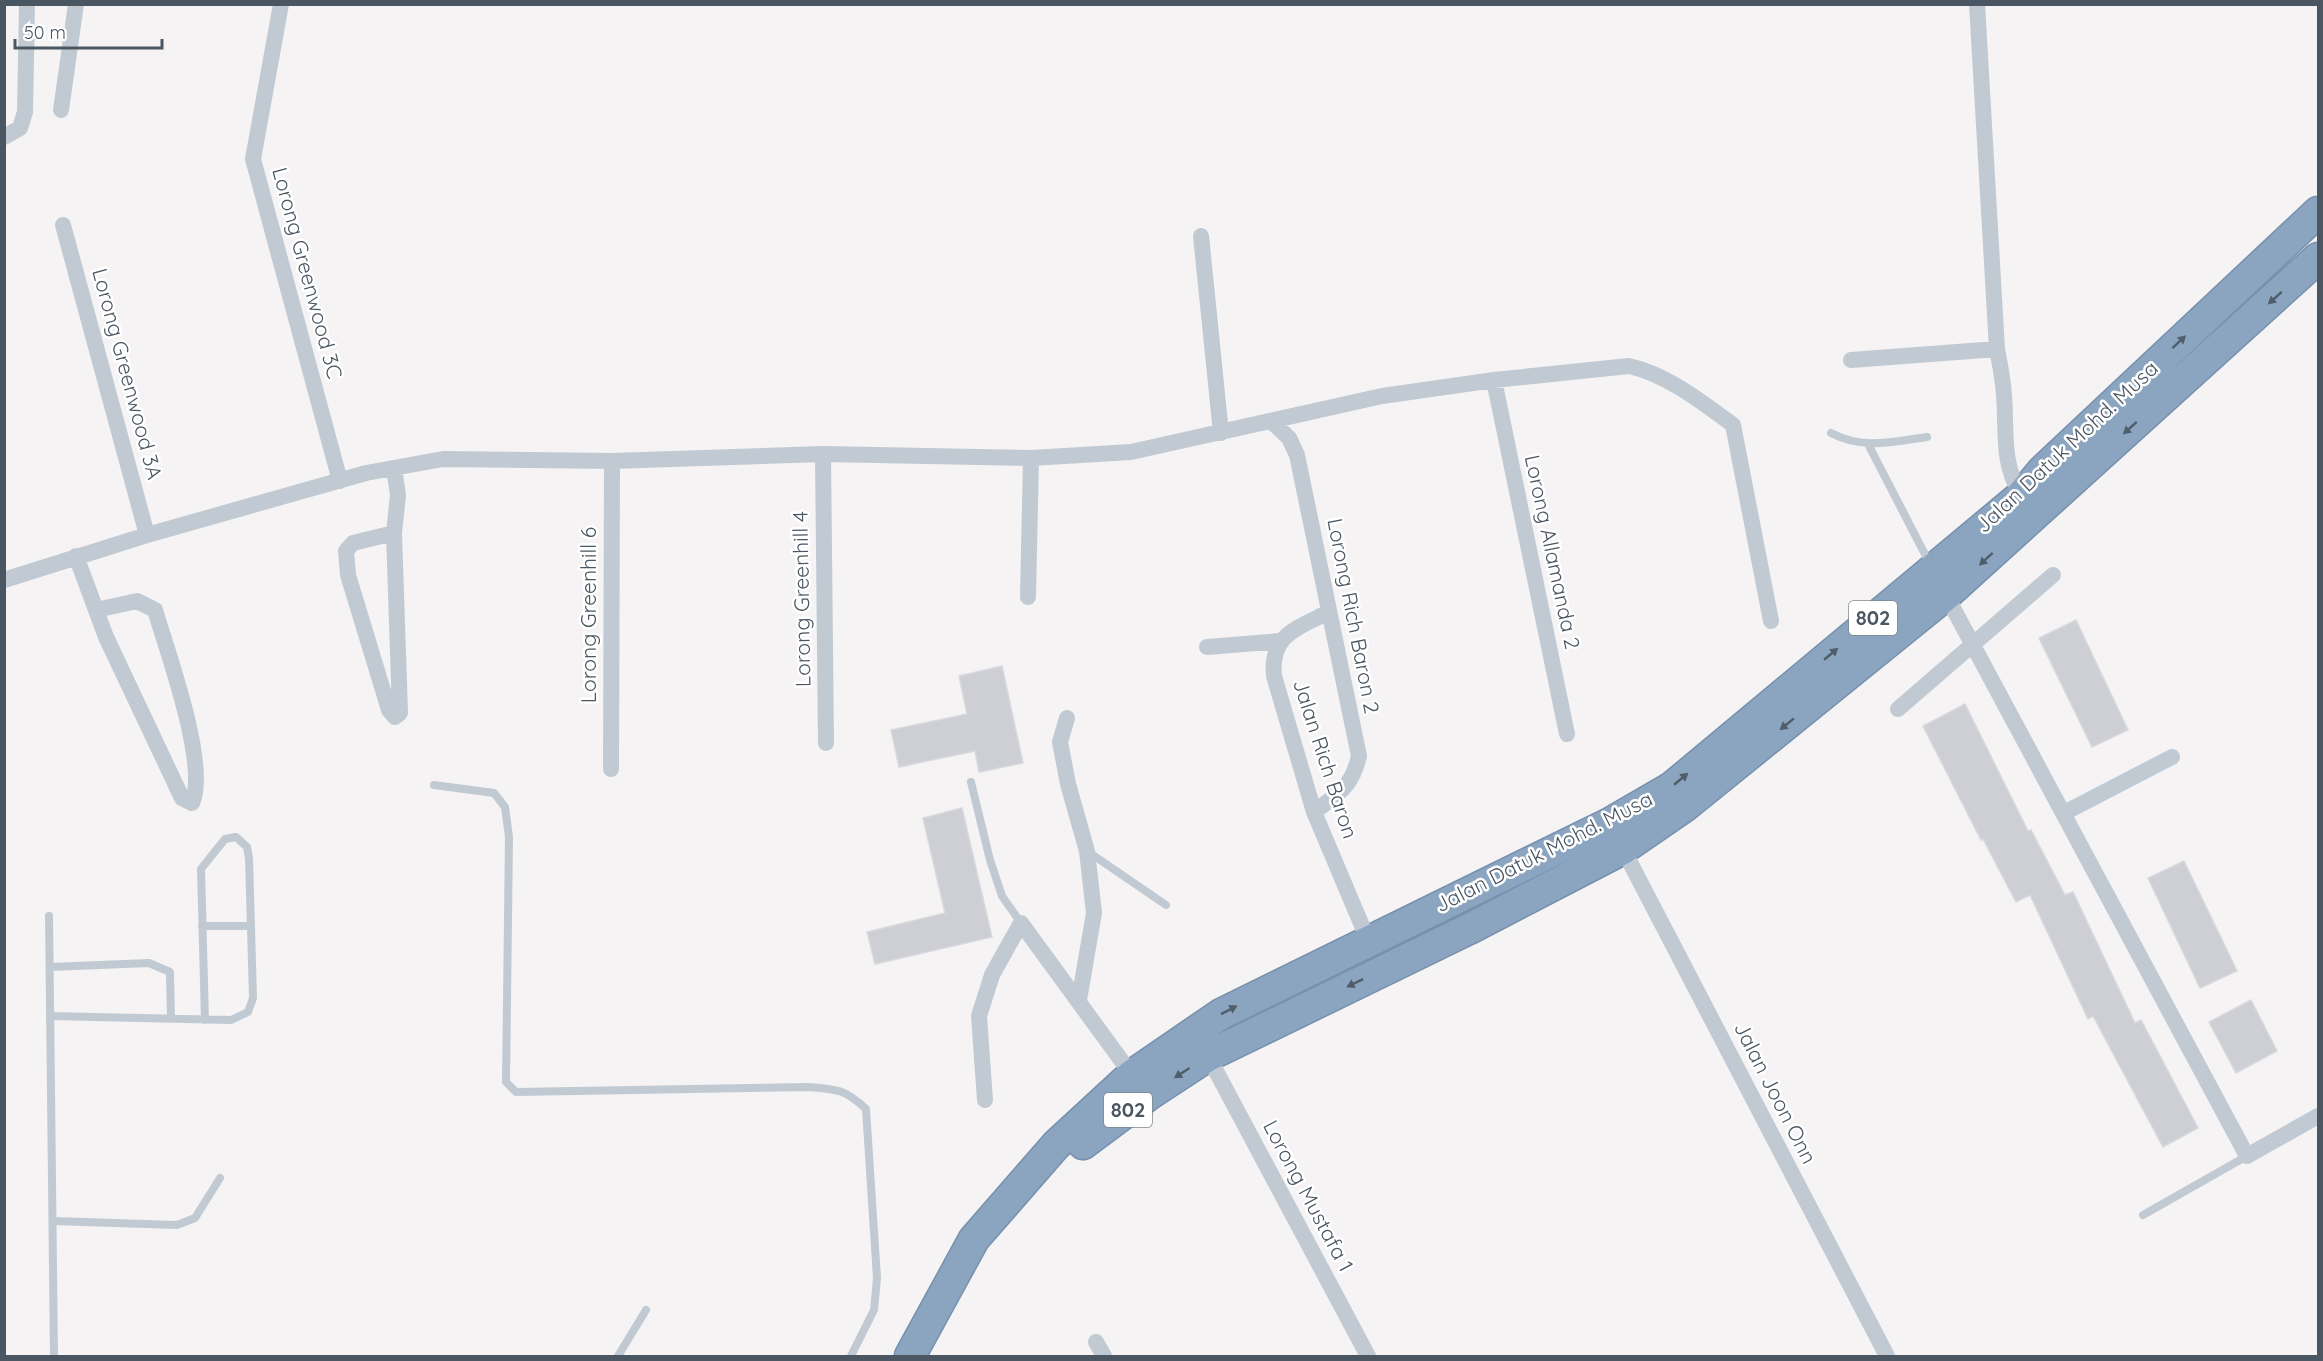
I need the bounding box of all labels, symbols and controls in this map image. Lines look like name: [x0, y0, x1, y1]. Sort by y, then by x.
scale bar: [15, 12, 162, 50]
text: 50 m: [24, 21, 66, 44]
street label: Lorong Greenwood 3C: [267, 164, 349, 381]
street label: Lorong Greenwood 3A: [87, 265, 169, 482]
one-way arrow: [2268, 291, 2283, 304]
one-way arrow: [2172, 336, 2186, 350]
street label: Jalan Datuk Mohd. Musa: [1970, 355, 2163, 538]
one-way arrow: [2123, 421, 2138, 434]
street label: Lorong Allamanda 2: [1520, 452, 1586, 651]
street label: Lorong Greenhill 4: [786, 511, 816, 687]
street label: Lorong Rich Baron 2: [1322, 516, 1386, 716]
street label: Lorong Greenhill 6: [575, 527, 601, 703]
one-way arrow: [1978, 552, 1993, 566]
road number: 802: [1849, 601, 1897, 635]
one-way arrow: [1823, 647, 1839, 660]
street label: Jalan Rich Baron: [1288, 676, 1364, 842]
one-way arrow: [1780, 717, 1795, 729]
one-way arrow: [1673, 773, 1688, 786]
street label: Jalan Datuk Mohd. Musa: [1431, 785, 1657, 917]
one-way arrow: [1346, 979, 1363, 988]
one-way arrow: [1220, 1005, 1237, 1015]
street label: Jalan Joon Onn: [1729, 1017, 1823, 1168]
one-way arrow: [1174, 1067, 1190, 1078]
road number: 802: [1104, 1093, 1152, 1127]
street label: Lorong Mustafa 1: [1258, 1115, 1360, 1276]

